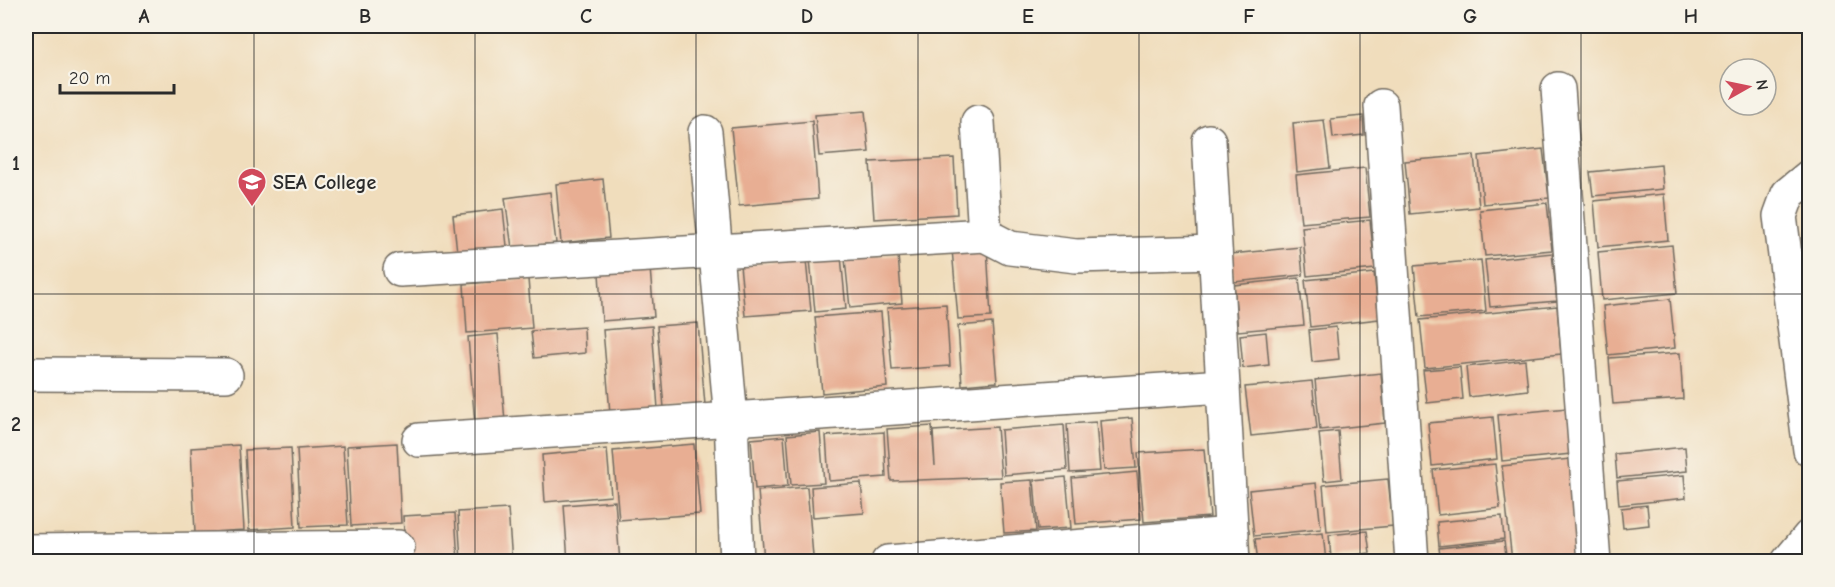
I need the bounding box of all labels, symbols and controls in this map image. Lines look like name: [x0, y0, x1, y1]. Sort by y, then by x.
text: A: [138, 5, 150, 28]
text: B: [359, 5, 371, 28]
text: C: [580, 5, 592, 28]
text: D: [801, 5, 813, 28]
text: E: [1022, 5, 1034, 28]
text: F: [1243, 5, 1255, 28]
text: G: [1463, 5, 1477, 28]
text: H: [1684, 5, 1698, 28]
scale bar: [60, 57, 174, 95]
north arrow: [1718, 57, 1778, 117]
text: 20 m: [69, 68, 110, 89]
text: N: [1752, 78, 1772, 91]
text: 1: [12, 152, 20, 175]
school or university icon: SEA College: [236, 166, 268, 208]
place label: SEA College: [273, 171, 377, 194]
text: 2: [11, 413, 21, 436]

